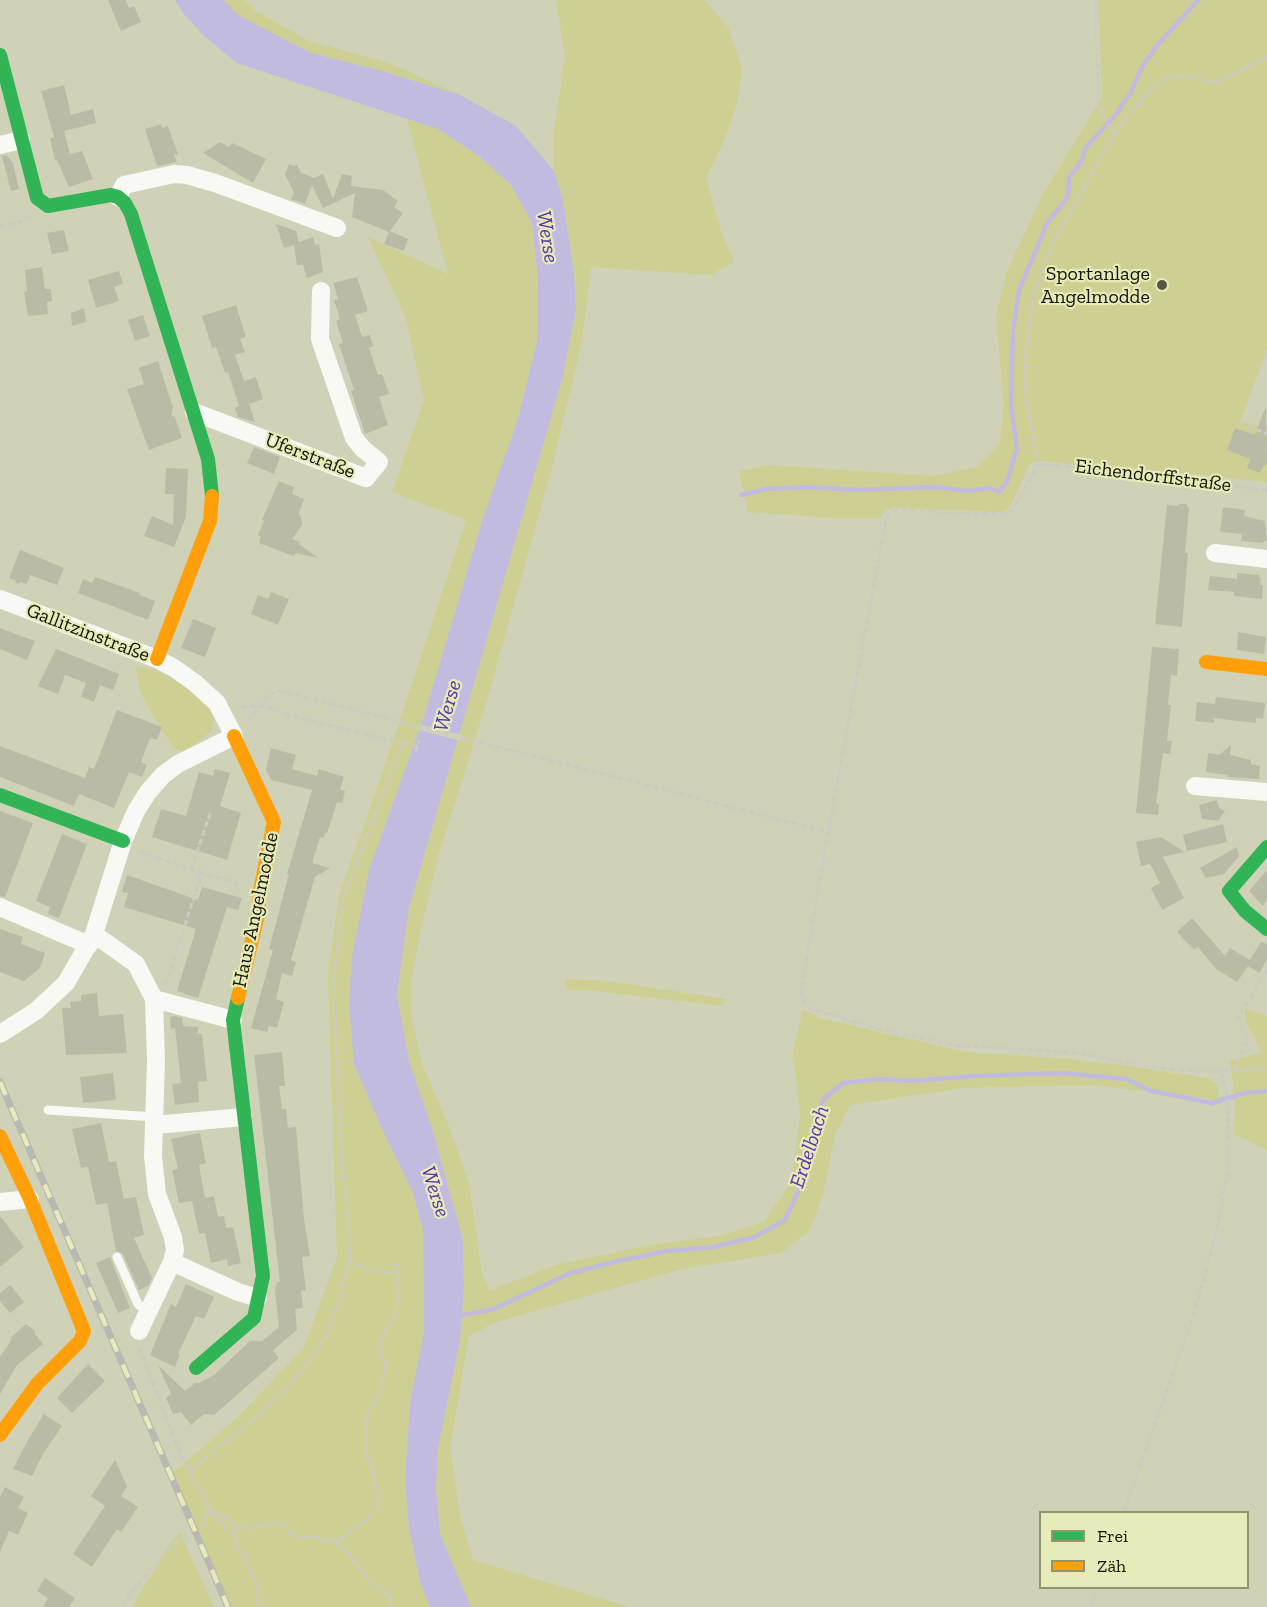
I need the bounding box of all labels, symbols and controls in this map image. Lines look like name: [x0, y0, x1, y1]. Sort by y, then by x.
water label: Werse: [530, 209, 564, 265]
place label: Sportanlage Angelmodde: [1041, 262, 1150, 309]
marker: Sportanlage Angelmodde: [1155, 278, 1169, 292]
street label: Uferstraße: [262, 428, 358, 484]
street label: Eichendorffstraße: [1073, 455, 1233, 497]
street label: Gallitzinstraße: [23, 598, 153, 668]
water label: Werse: [429, 677, 467, 735]
street label: Haus Angelmodde: [228, 830, 284, 990]
water label: Erdelbach: [785, 1103, 835, 1191]
water label: Werse: [415, 1163, 455, 1221]
legend: [1039, 1511, 1249, 1589]
text: Frei: [1097, 1525, 1128, 1547]
text: Zäh: [1097, 1555, 1126, 1577]

